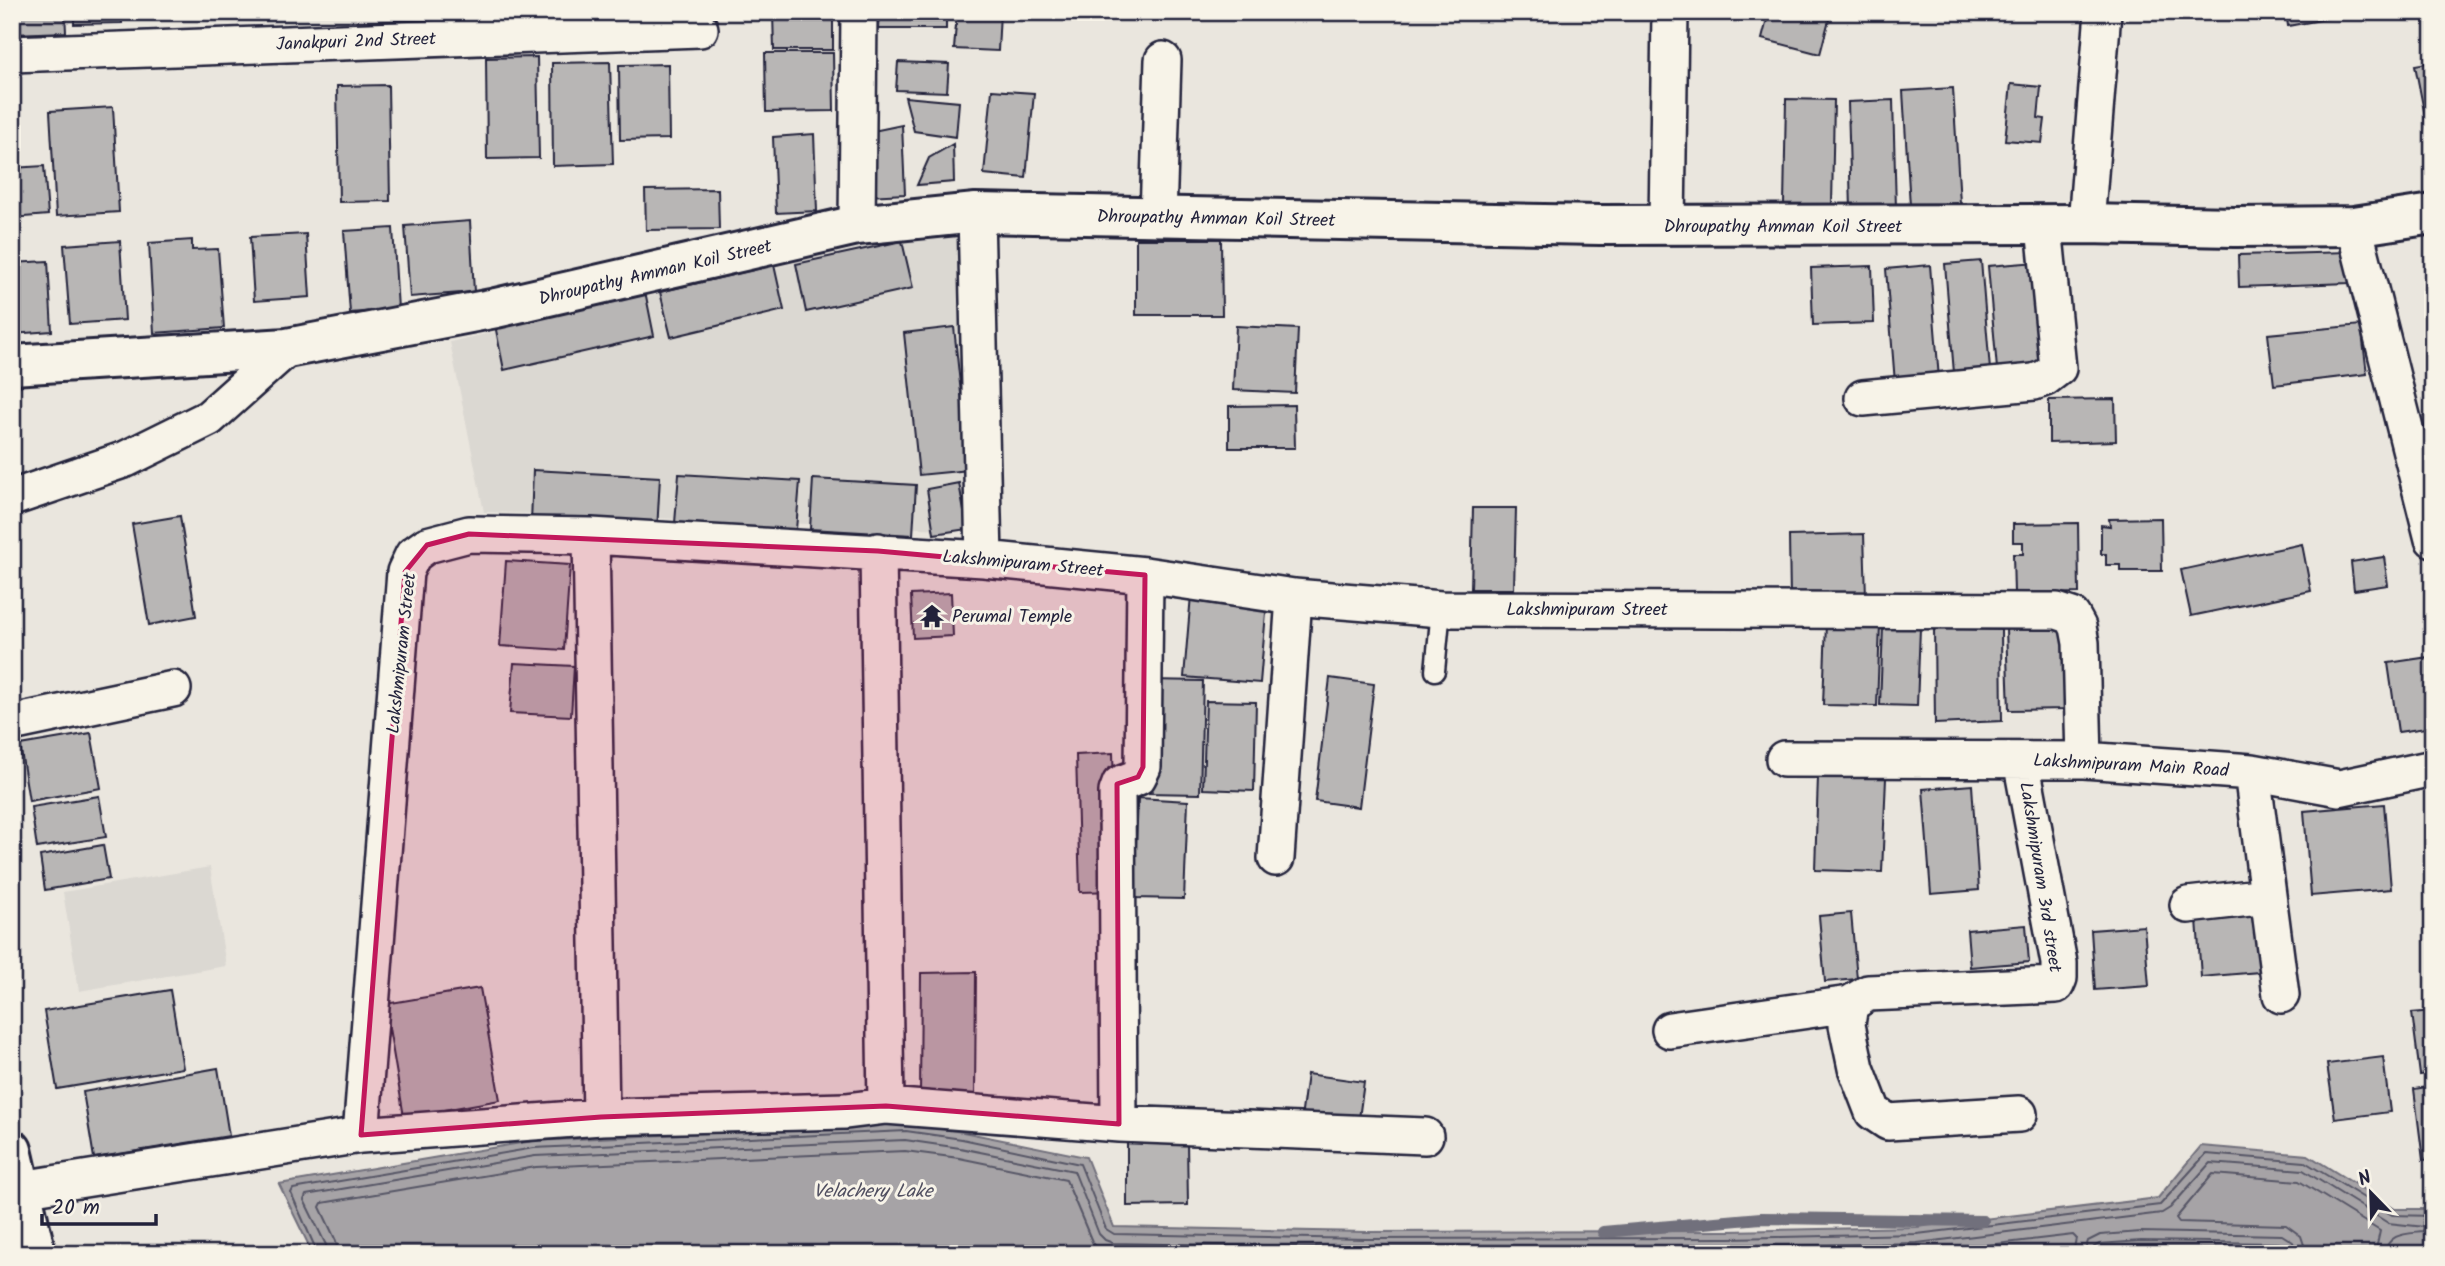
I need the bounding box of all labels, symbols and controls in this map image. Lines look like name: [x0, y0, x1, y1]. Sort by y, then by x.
street label: Janakpuri 2nd Street: [276, 25, 438, 60]
street label: Dhroupathy Amman Koil Street: [1096, 203, 1337, 236]
street label: Dhroupathy Amman Koil Street: [1664, 213, 1903, 242]
street label: Dhroupathy Amman Koil Street: [536, 232, 776, 314]
street label: Lakshmipuram Street: [941, 543, 1106, 586]
street label: Lakshmipuram Street: [380, 570, 425, 735]
street label: Lakshmipuram Street: [1506, 596, 1669, 625]
temple icon: Perumal Temple: [918, 602, 946, 630]
place label: Perumal Temple: [952, 603, 1072, 632]
street label: Lakshmipuram Main Road: [2032, 747, 2230, 786]
street label: Lakshmipuram 3rd street: [2010, 780, 2069, 975]
north arrow: [2336, 1158, 2406, 1228]
text: N: [2354, 1163, 2377, 1195]
water label: Velachery Lake: [814, 1177, 935, 1207]
scale bar: [42, 1182, 156, 1226]
text: 20 m: [52, 1192, 100, 1225]

